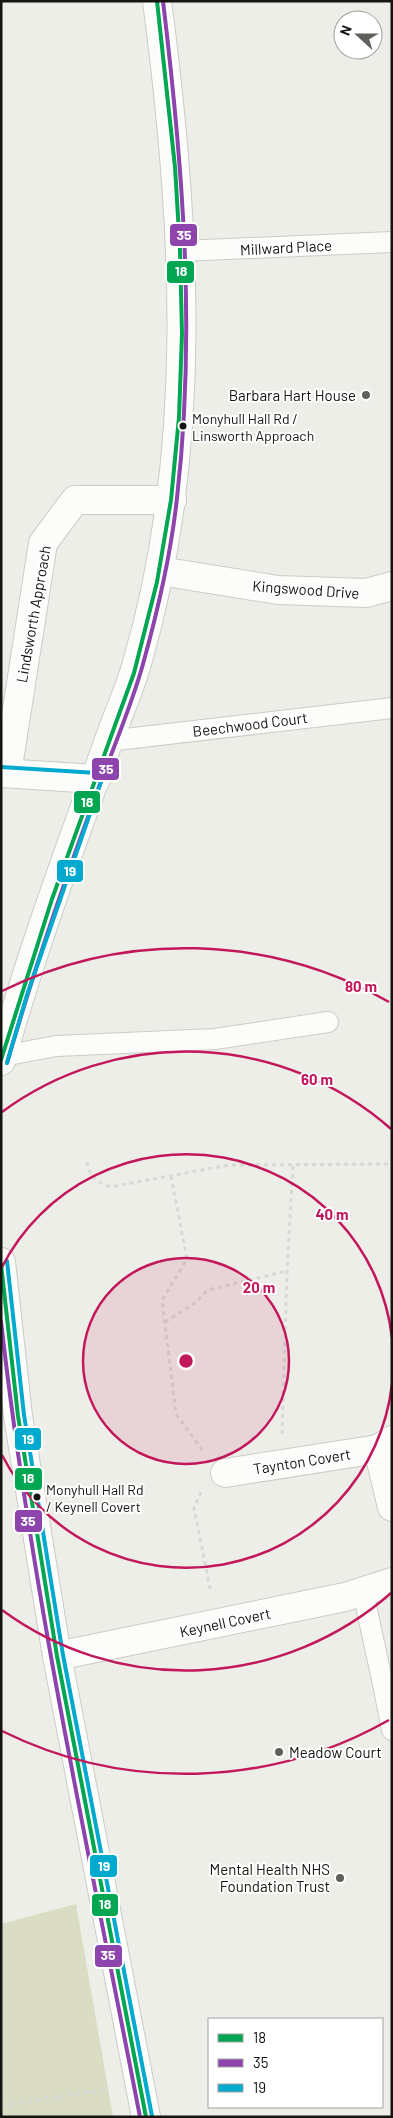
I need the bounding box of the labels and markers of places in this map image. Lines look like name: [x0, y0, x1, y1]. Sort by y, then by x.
place label: Barbara Hart House: [229, 386, 356, 404]
marker: Barbara Hart House: [360, 389, 372, 401]
place label: Monyhull Hall Rd / Linsworth Approach: [192, 410, 314, 444]
marker: Monyhull Hall Rd / Linsworth Approach: [178, 421, 188, 431]
centre of rings: [177, 1352, 195, 1370]
place label: Monyhull Hall Rd / Keynell Covert: [46, 1481, 144, 1515]
marker: Monyhull Hall Rd / Keynell Covert: [32, 1492, 42, 1502]
place label: Meadow Court: [289, 1743, 382, 1761]
marker: Meadow Court: [273, 1746, 285, 1758]
place label: Mental Health NHS Foundation Trust: [210, 1860, 330, 1895]
marker: Mental Health NHS Foundation Trust: [334, 1872, 346, 1884]

